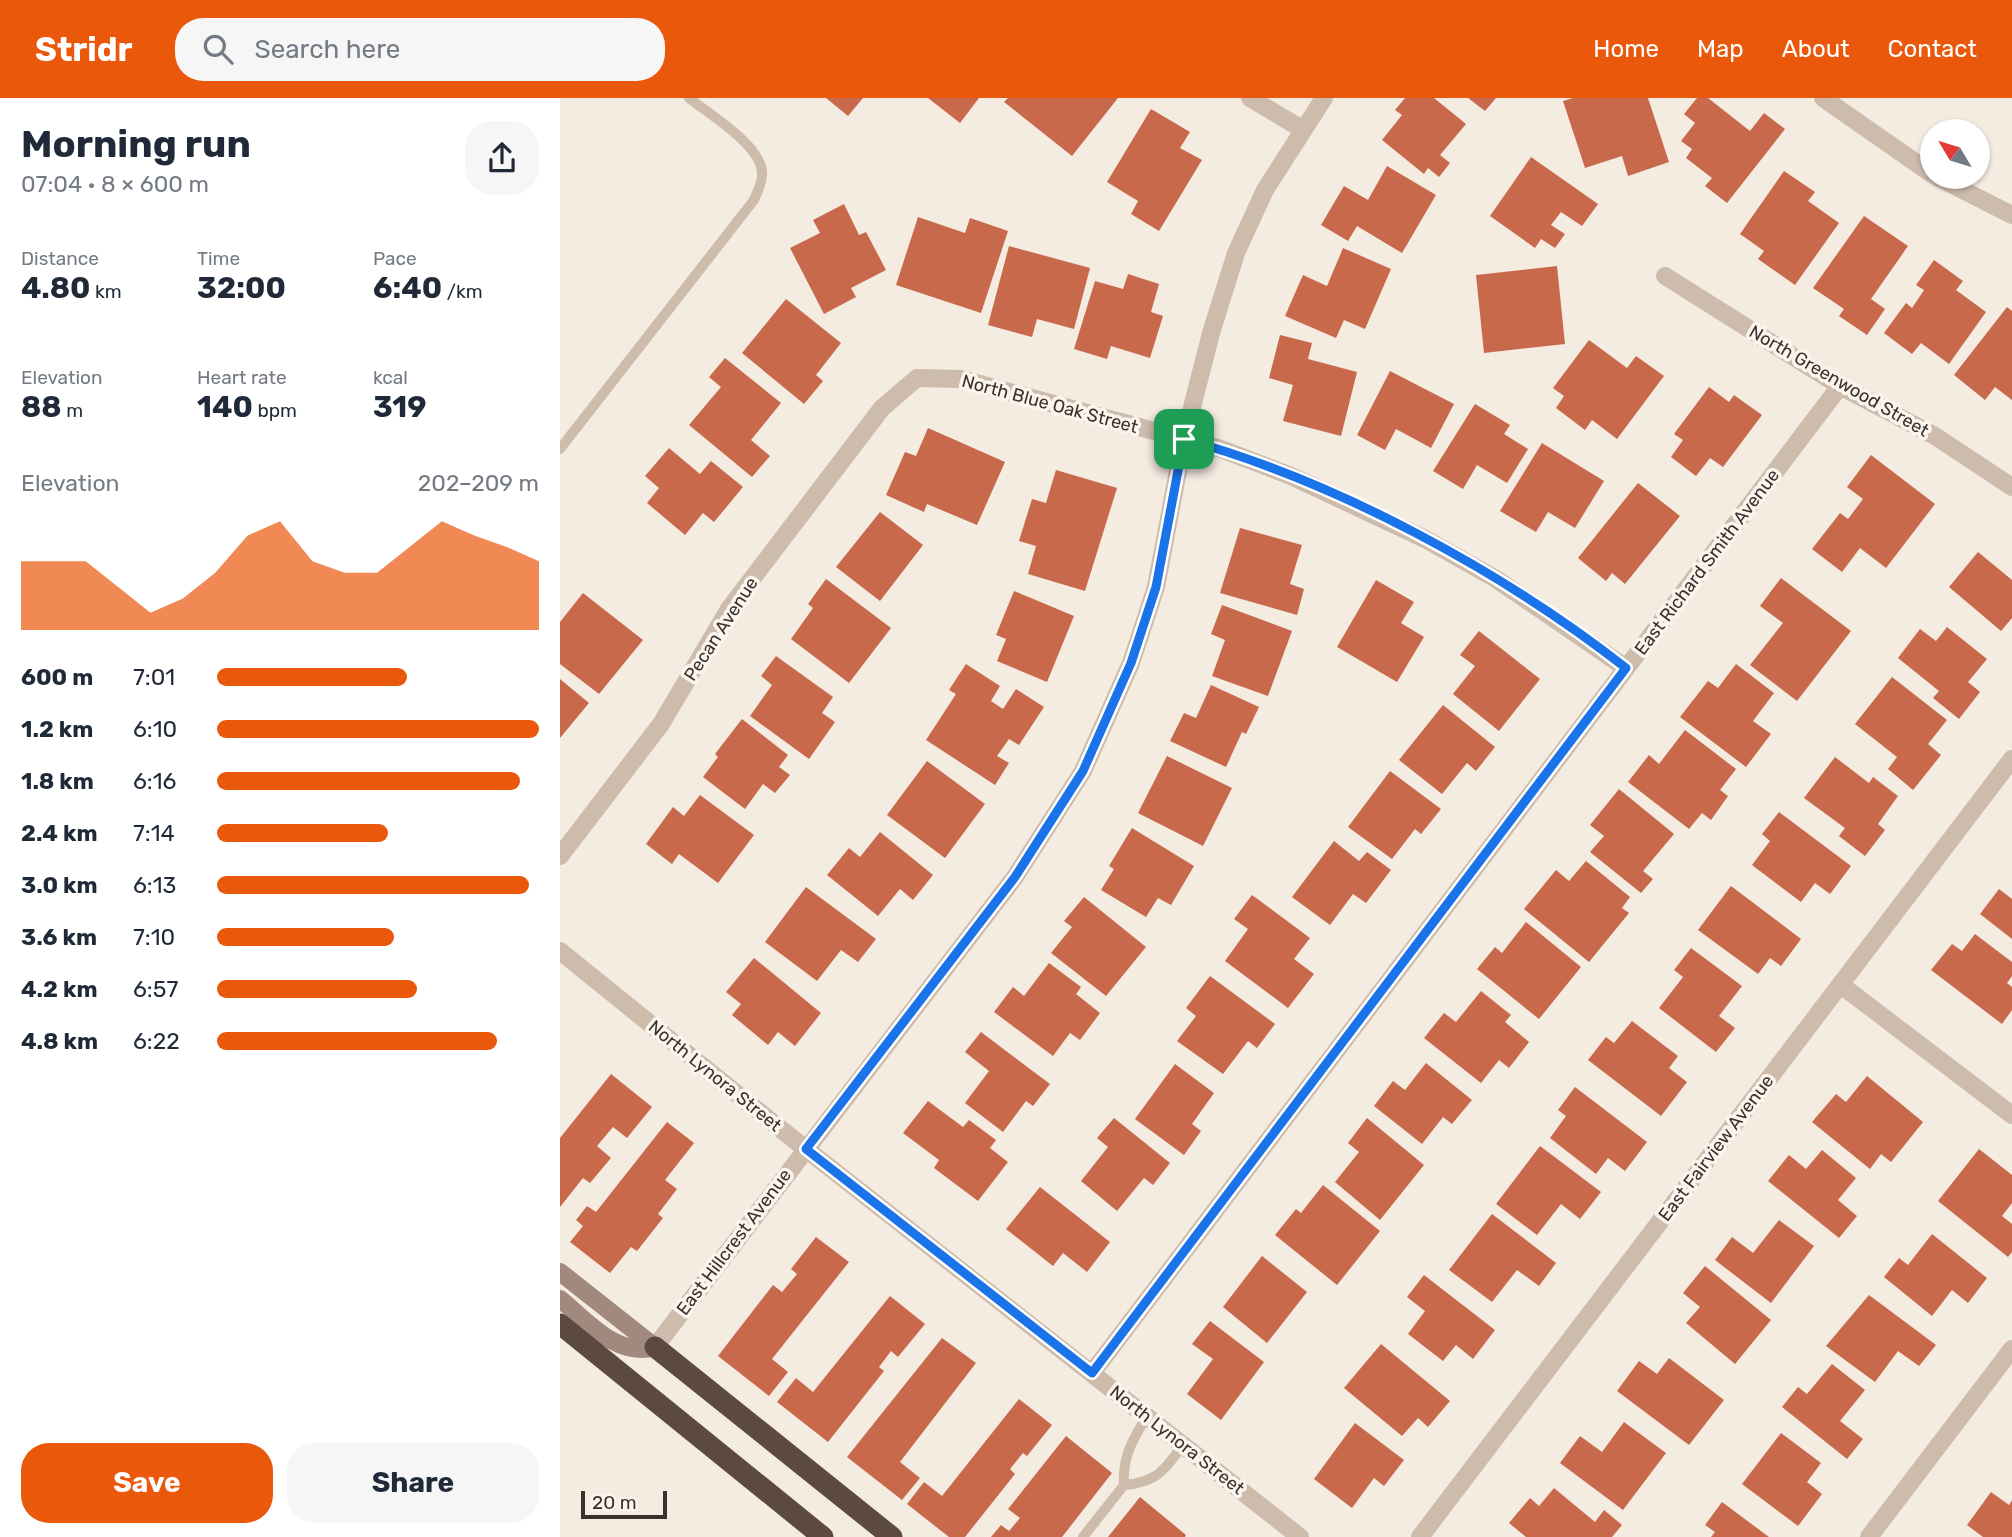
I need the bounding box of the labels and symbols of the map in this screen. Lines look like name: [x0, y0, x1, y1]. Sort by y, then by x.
north arrow: [1920, 119, 1990, 189]
street label: North Greenwood Street: [1745, 320, 1933, 442]
street label: North Blue Oak Street: [959, 370, 1141, 438]
pin: [1154, 409, 1214, 469]
street label: East Richard Smith Avenue: [1630, 465, 1784, 659]
street label: Pecan Avenue: [679, 573, 763, 685]
street label: North Lynora Street: [644, 1016, 786, 1136]
street label: East Fairview Avenue: [1654, 1070, 1778, 1226]
street label: East Hillcrest Avenue: [672, 1165, 796, 1319]
street label: North Lynora Street: [1105, 1381, 1249, 1499]
scale bar: [581, 1488, 667, 1520]

